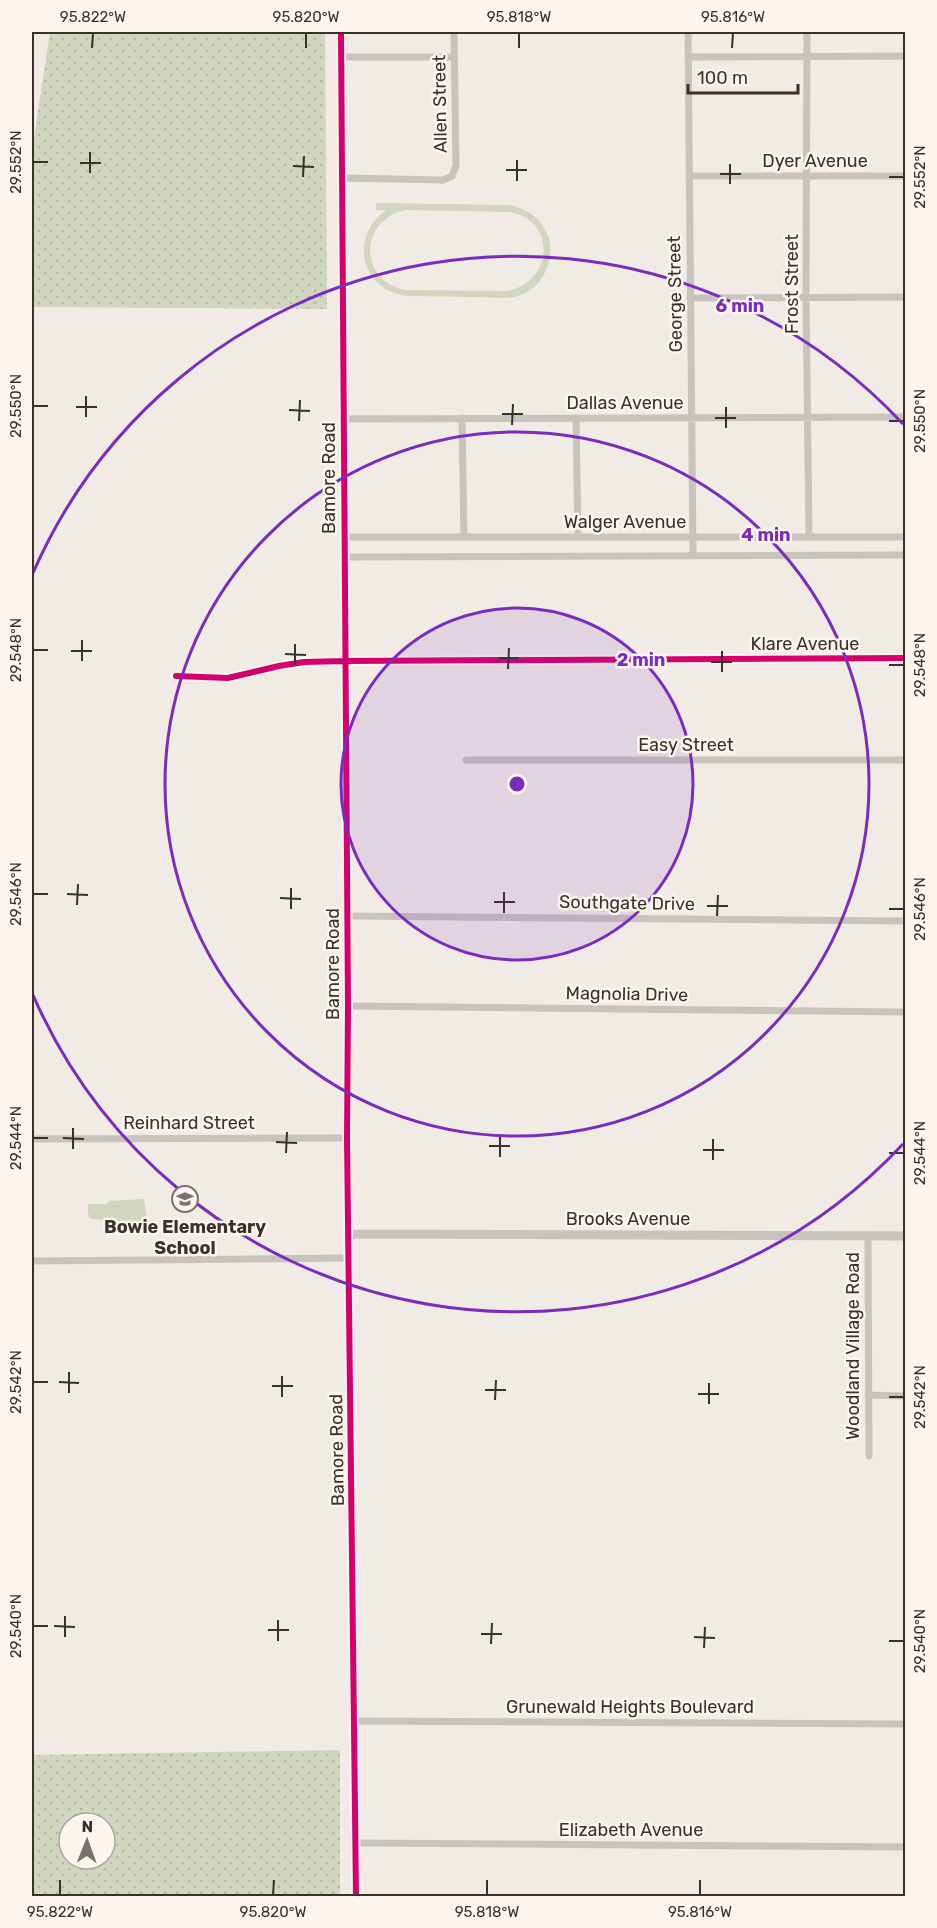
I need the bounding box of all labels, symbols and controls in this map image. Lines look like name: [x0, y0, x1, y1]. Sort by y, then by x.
text: 95.822°W: [60, 8, 126, 26]
text: 95.820°W: [272, 8, 340, 26]
text: 95.818°W: [487, 8, 551, 26]
text: 95.816°W: [701, 8, 765, 26]
street label: Allen Street: [428, 55, 452, 153]
scale bar: [688, 57, 798, 95]
text: 100 m: [697, 67, 748, 89]
text: 29.552°N: [7, 130, 25, 194]
text: 29.552°N: [911, 145, 929, 209]
street label: Dyer Avenue: [762, 150, 868, 172]
street label: Frost Street: [781, 234, 803, 334]
street label: George Street: [663, 236, 687, 352]
text: 6 min: [716, 295, 764, 317]
text: 29.550°N: [7, 374, 25, 438]
text: 29.550°N: [911, 389, 929, 453]
street label: Dallas Avenue: [566, 392, 684, 414]
street label: Bamore Road: [318, 422, 340, 534]
street label: Walger Avenue: [564, 511, 686, 533]
text: 4 min: [741, 524, 791, 546]
text: 29.548°N: [7, 618, 25, 682]
street label: Klare Avenue: [751, 633, 859, 655]
text: 29.548°N: [911, 633, 929, 697]
text: 2 min: [617, 649, 665, 671]
street label: Easy Street: [638, 734, 734, 756]
centre of rings: [507, 774, 527, 794]
text: 29.546°N: [7, 862, 25, 926]
text: 29.546°N: [911, 877, 929, 941]
street label: Southgate Drive: [559, 891, 695, 915]
street label: Bamore Road: [322, 908, 344, 1020]
street label: Magnolia Drive: [566, 982, 688, 1006]
text: 29.544°N: [7, 1106, 25, 1170]
street label: Reinhard Street: [123, 1112, 255, 1134]
text: 29.544°N: [911, 1121, 929, 1185]
school or university icon: Bowie Elementary School: [170, 1184, 200, 1214]
street label: Brooks Avenue: [566, 1208, 690, 1230]
place label: Bowie Elementary School: [104, 1216, 266, 1259]
street label: Woodland Village Road: [842, 1252, 864, 1440]
text: 29.542°N: [7, 1350, 25, 1414]
text: 29.542°N: [911, 1365, 929, 1429]
street label: Bamore Road: [325, 1394, 349, 1506]
text: 29.540°N: [7, 1594, 25, 1658]
text: 29.540°N: [911, 1609, 929, 1673]
street label: Grunewald Heights Boulevard: [506, 1696, 754, 1718]
north arrow: [57, 1811, 117, 1871]
text: N: [81, 1817, 93, 1836]
street label: Elizabeth Avenue: [559, 1819, 703, 1841]
text: 95.822°W: [27, 1903, 93, 1921]
text: 95.820°W: [239, 1903, 307, 1921]
text: 95.818°W: [455, 1903, 519, 1921]
text: 95.816°W: [668, 1903, 732, 1921]

